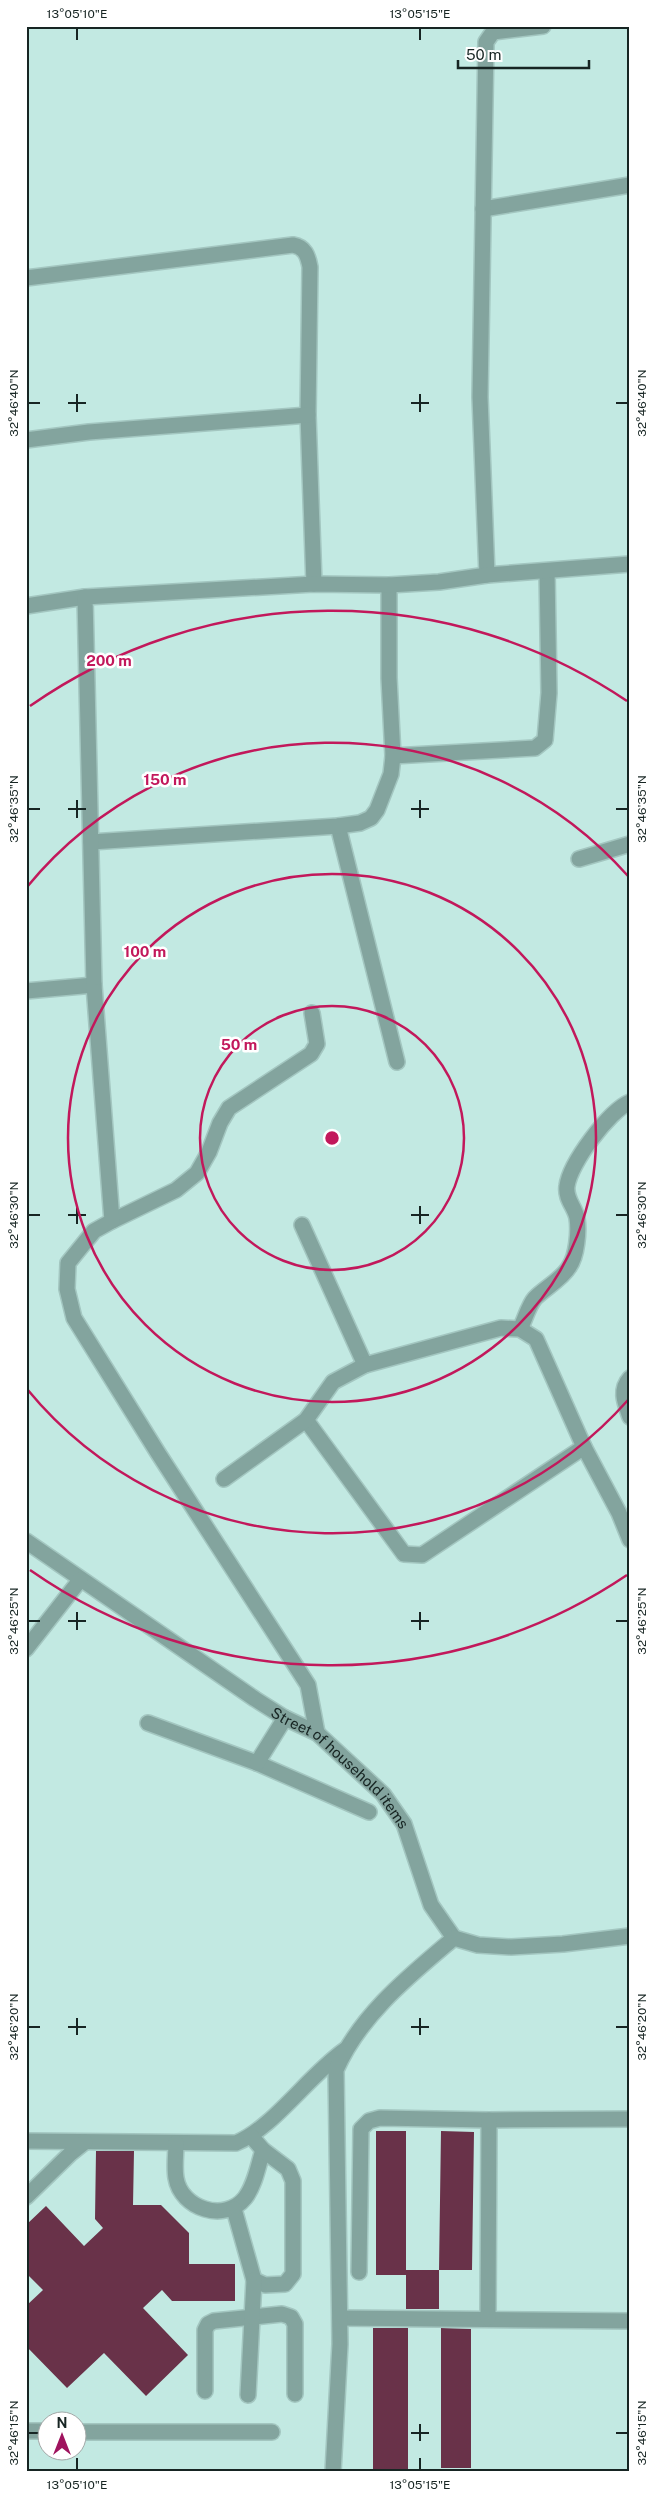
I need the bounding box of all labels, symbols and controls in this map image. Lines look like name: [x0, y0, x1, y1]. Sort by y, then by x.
text: 13°05'10"E: [47, 7, 107, 21]
text: 13°05'15"E: [389, 7, 451, 21]
scale bar: [458, 38, 590, 70]
text: 50 m: [466, 46, 501, 63]
text: 32°46'40"N: [7, 369, 21, 437]
text: 32°46'40"N: [635, 369, 649, 437]
text: 200 m: [86, 652, 132, 669]
text: 150 m: [143, 771, 187, 788]
text: 32°46'35"N: [7, 775, 21, 843]
text: 32°46'35"N: [635, 775, 649, 843]
text: 100 m: [124, 943, 166, 960]
text: 50 m: [221, 1036, 257, 1053]
centre of rings: [323, 1129, 341, 1147]
text: 32°46'30"N: [7, 1181, 21, 1249]
text: 32°46'30"N: [635, 1181, 649, 1249]
text: 32°46'25"N: [7, 1587, 21, 1655]
text: 32°46'25"N: [635, 1587, 649, 1655]
street label: Street of household items: [268, 1703, 413, 1831]
text: 32°46'20"N: [7, 1994, 21, 2060]
text: 32°46'20"N: [635, 1994, 649, 2060]
text: 32°46'15"N: [7, 2401, 21, 2465]
text: 32°46'15"N: [635, 2401, 649, 2465]
north arrow: [38, 2410, 88, 2460]
text: N: [57, 2415, 67, 2431]
text: 13°05'10"E: [47, 2478, 107, 2492]
text: 13°05'15"E: [389, 2478, 451, 2492]

